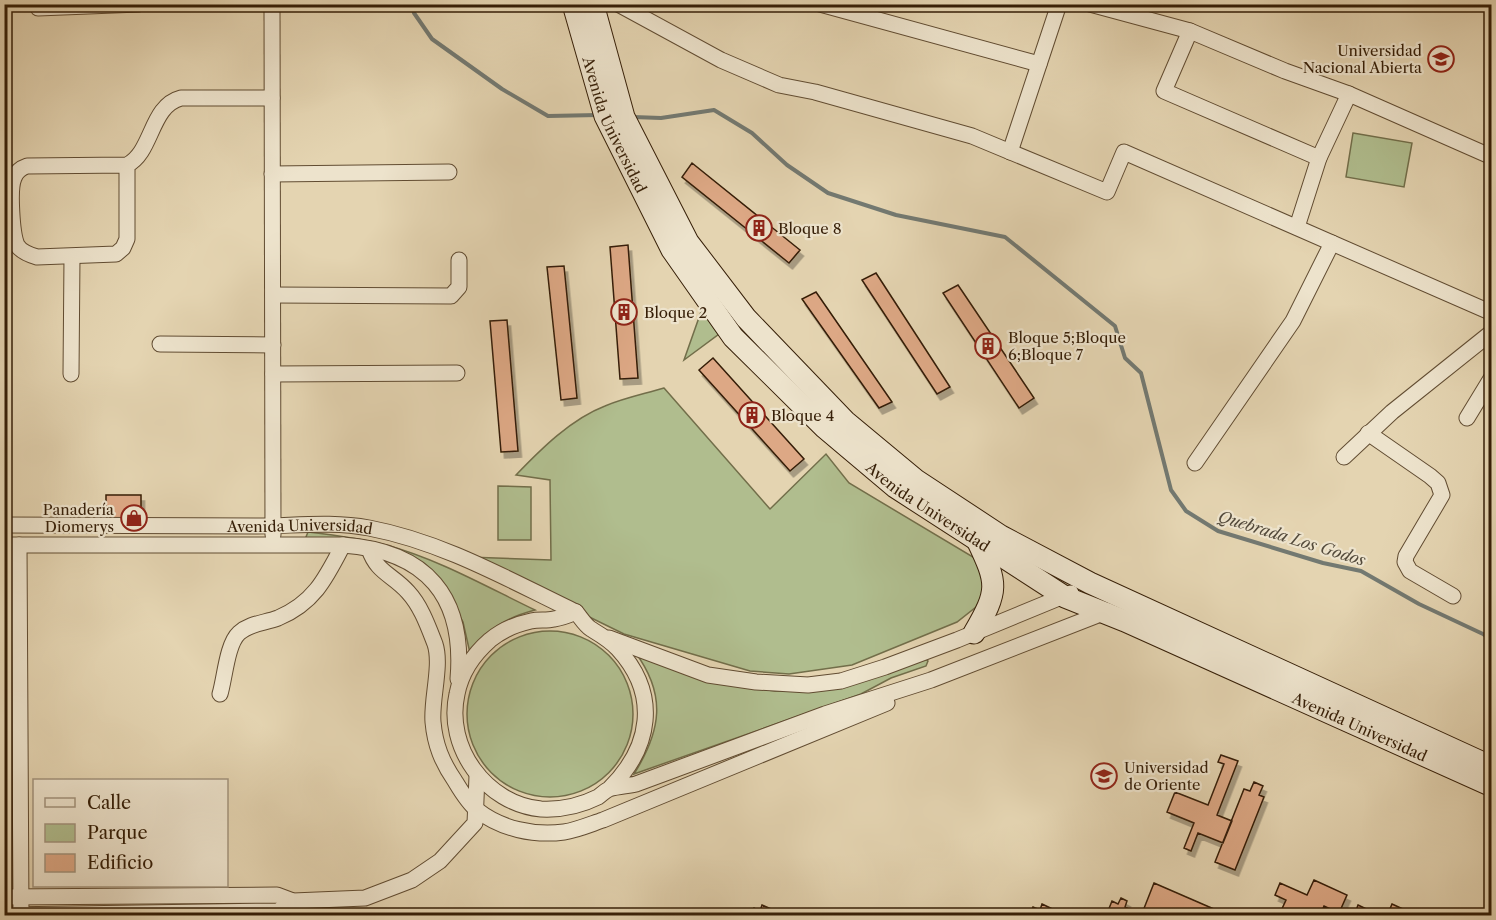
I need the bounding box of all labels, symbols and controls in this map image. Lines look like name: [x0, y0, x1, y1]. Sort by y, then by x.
place label: Universidad Nacional Abierta: [1303, 41, 1422, 77]
school or university icon: Universidad Nacional Abierta: [1426, 44, 1456, 74]
street label: Avenida Universidad: [579, 53, 651, 196]
building icon: Bloque 8: [744, 213, 774, 243]
place label: Bloque 8: [778, 219, 842, 238]
building icon: Bloque 2: [609, 297, 639, 327]
place label: Bloque 2: [644, 303, 707, 322]
place label: Bloque 5;Bloque 6;Bloque 7: [1008, 328, 1126, 364]
building icon: Bloque 5;Bloque 6;Bloque 7: [973, 331, 1003, 361]
building icon: Bloque 4: [737, 400, 767, 430]
place label: Bloque 4: [771, 406, 834, 425]
street label: Avenida Universidad: [862, 457, 994, 556]
place label: Panadería Diomerys: [43, 500, 114, 536]
shop icon: Panadería Diomerys: [119, 503, 149, 533]
water label: Quebrada Los Godos: [1216, 506, 1368, 570]
street label: Avenida Universidad: [226, 515, 374, 538]
street label: Avenida Universidad: [1288, 688, 1430, 765]
place label: Universidad de Oriente: [1124, 758, 1209, 794]
school or university icon: Universidad de Oriente: [1089, 761, 1119, 791]
legend: [33, 779, 228, 887]
text: Calle: [87, 792, 131, 814]
text: Parque: [87, 822, 148, 844]
text: Edificio: [87, 852, 153, 874]

